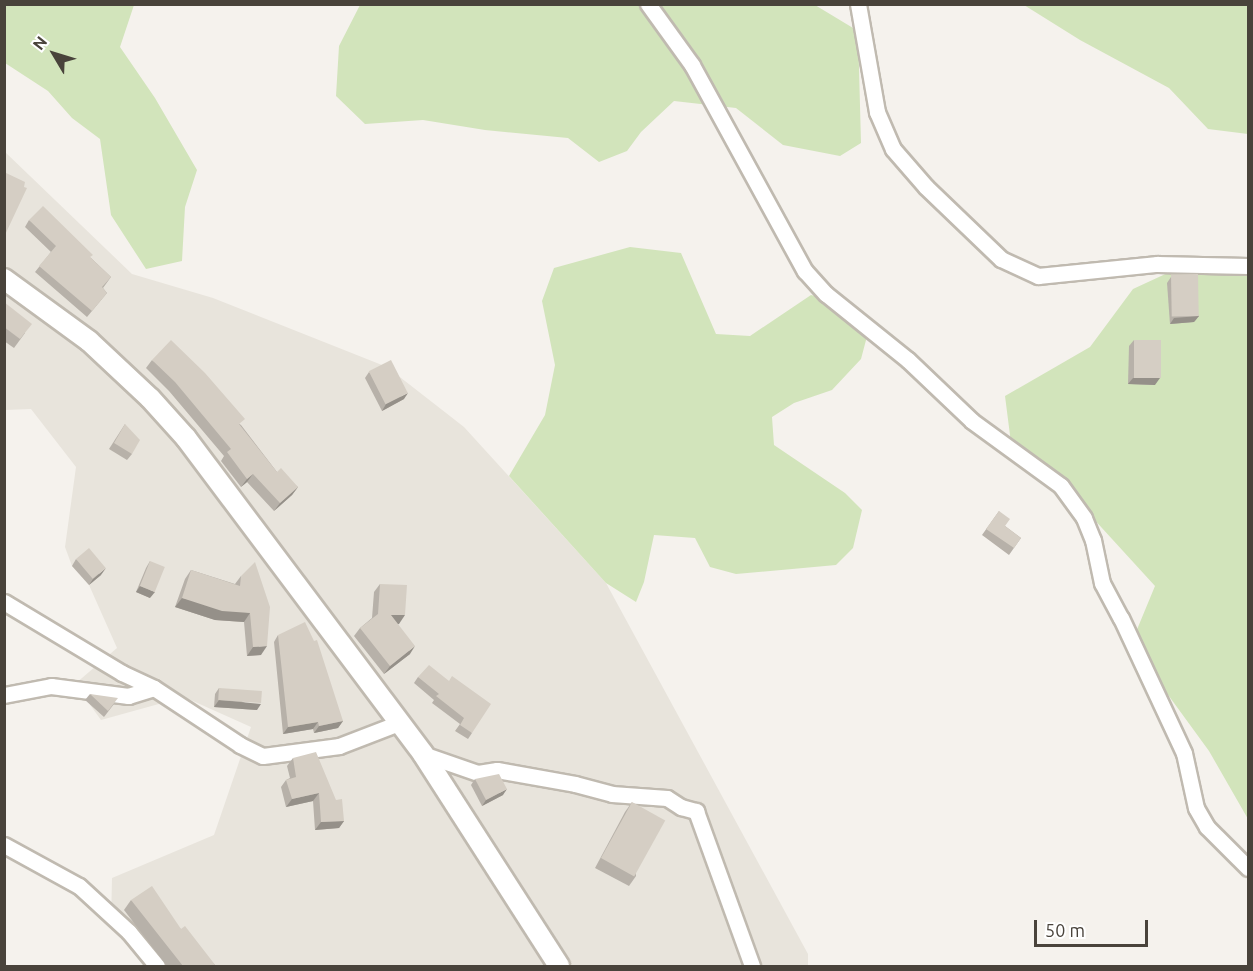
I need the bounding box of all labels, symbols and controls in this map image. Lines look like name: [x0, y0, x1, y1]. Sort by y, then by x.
north arrow: [24, 24, 84, 84]
text: N: [29, 33, 51, 53]
scale bar: [1037, 908, 1151, 946]
text: 50 m: [1045, 920, 1085, 940]

